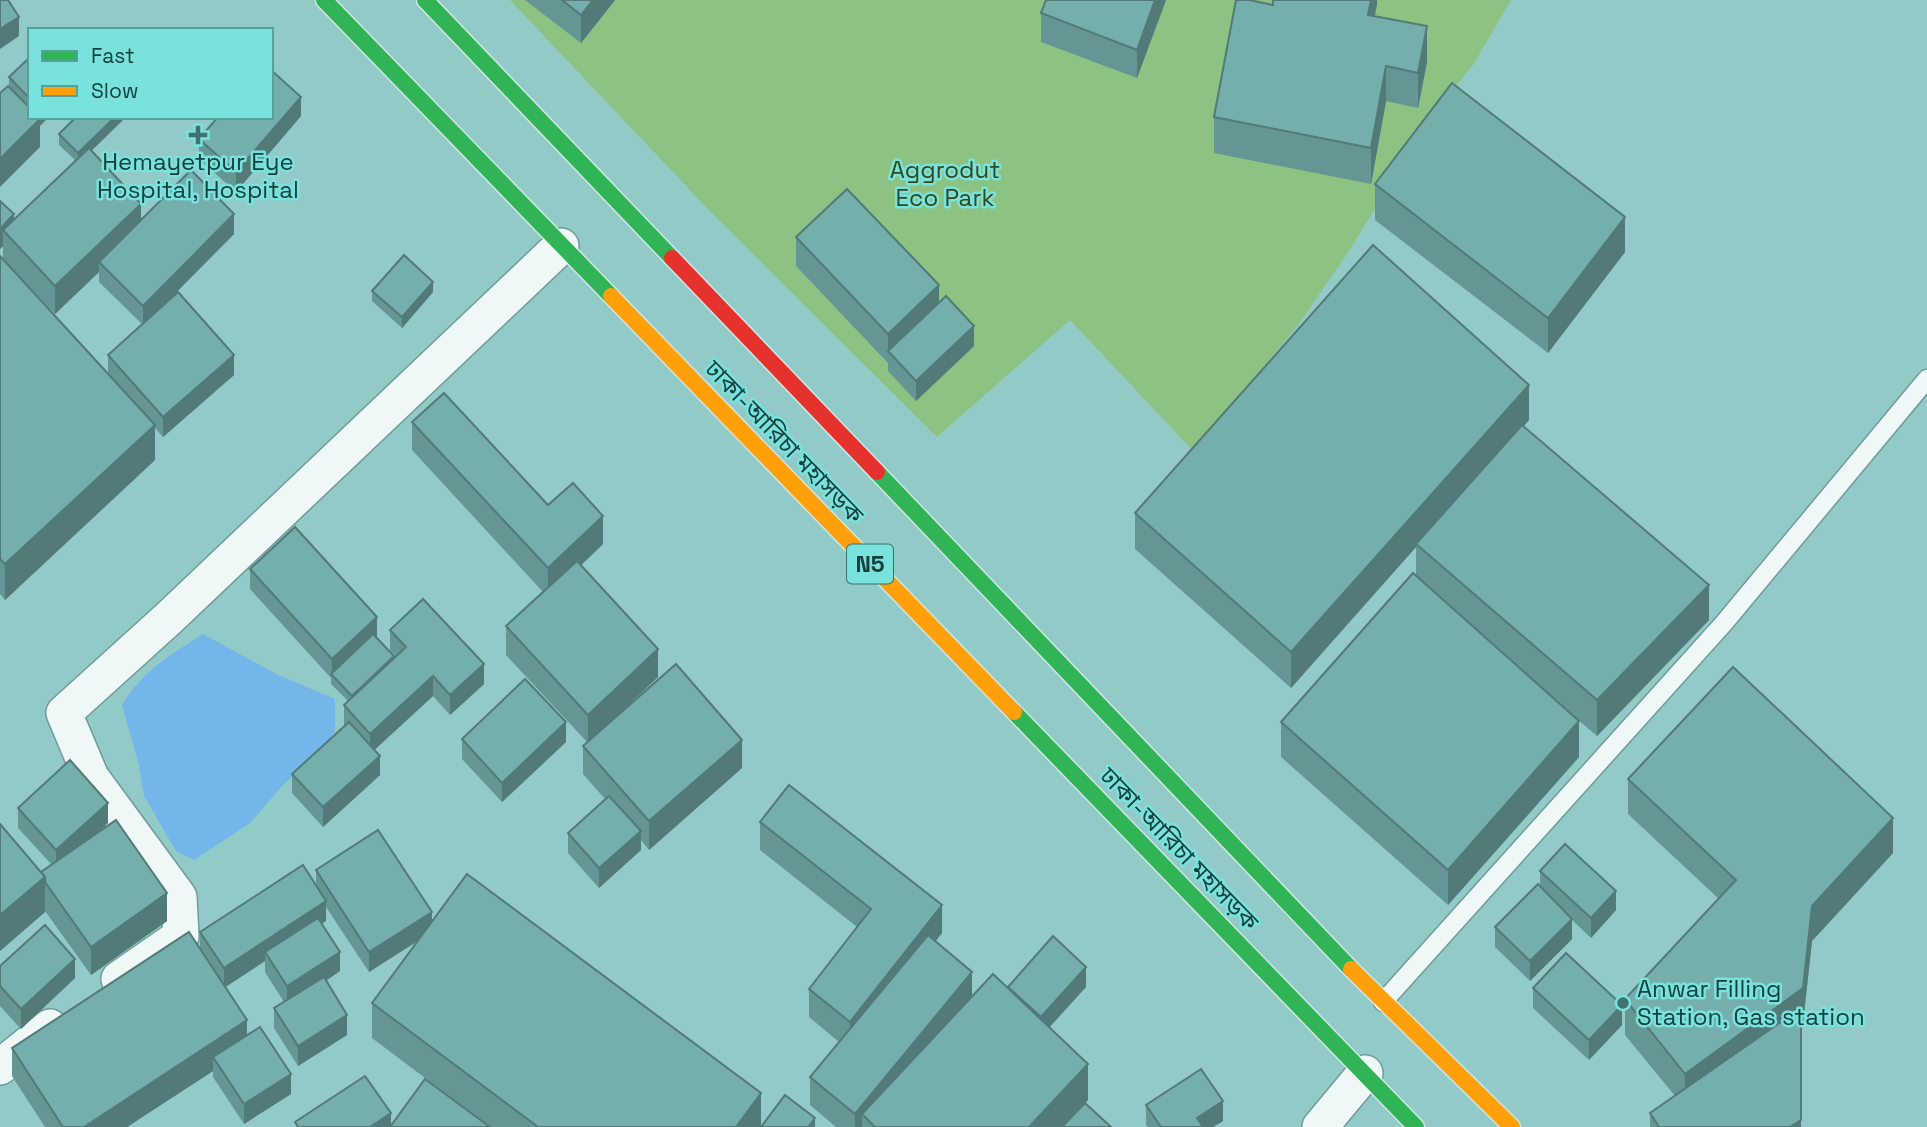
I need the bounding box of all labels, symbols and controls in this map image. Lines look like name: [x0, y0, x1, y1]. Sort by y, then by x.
legend: [28, 28, 273, 119]
text: Fast: [91, 42, 135, 69]
text: Slow: [91, 77, 139, 104]
marker: Hemayetpur Eye Hospital, Hospital: [188, 125, 208, 145]
place label: Hemayetpur Eye Hospital, Hospital: [97, 146, 299, 205]
park label: Aggrodut Eco Park: [890, 154, 1000, 213]
street label: ঢাকা-আরিচা মহাসড়ক: [698, 353, 871, 530]
road number: N5: [847, 544, 893, 584]
street label: ঢাকা-আরিচা মহাসড়ক: [1093, 760, 1266, 937]
place label: Anwar Filling Station, Gas station: [1637, 973, 1865, 1032]
marker: Anwar Filling Station, Gas station: [1615, 995, 1631, 1011]

